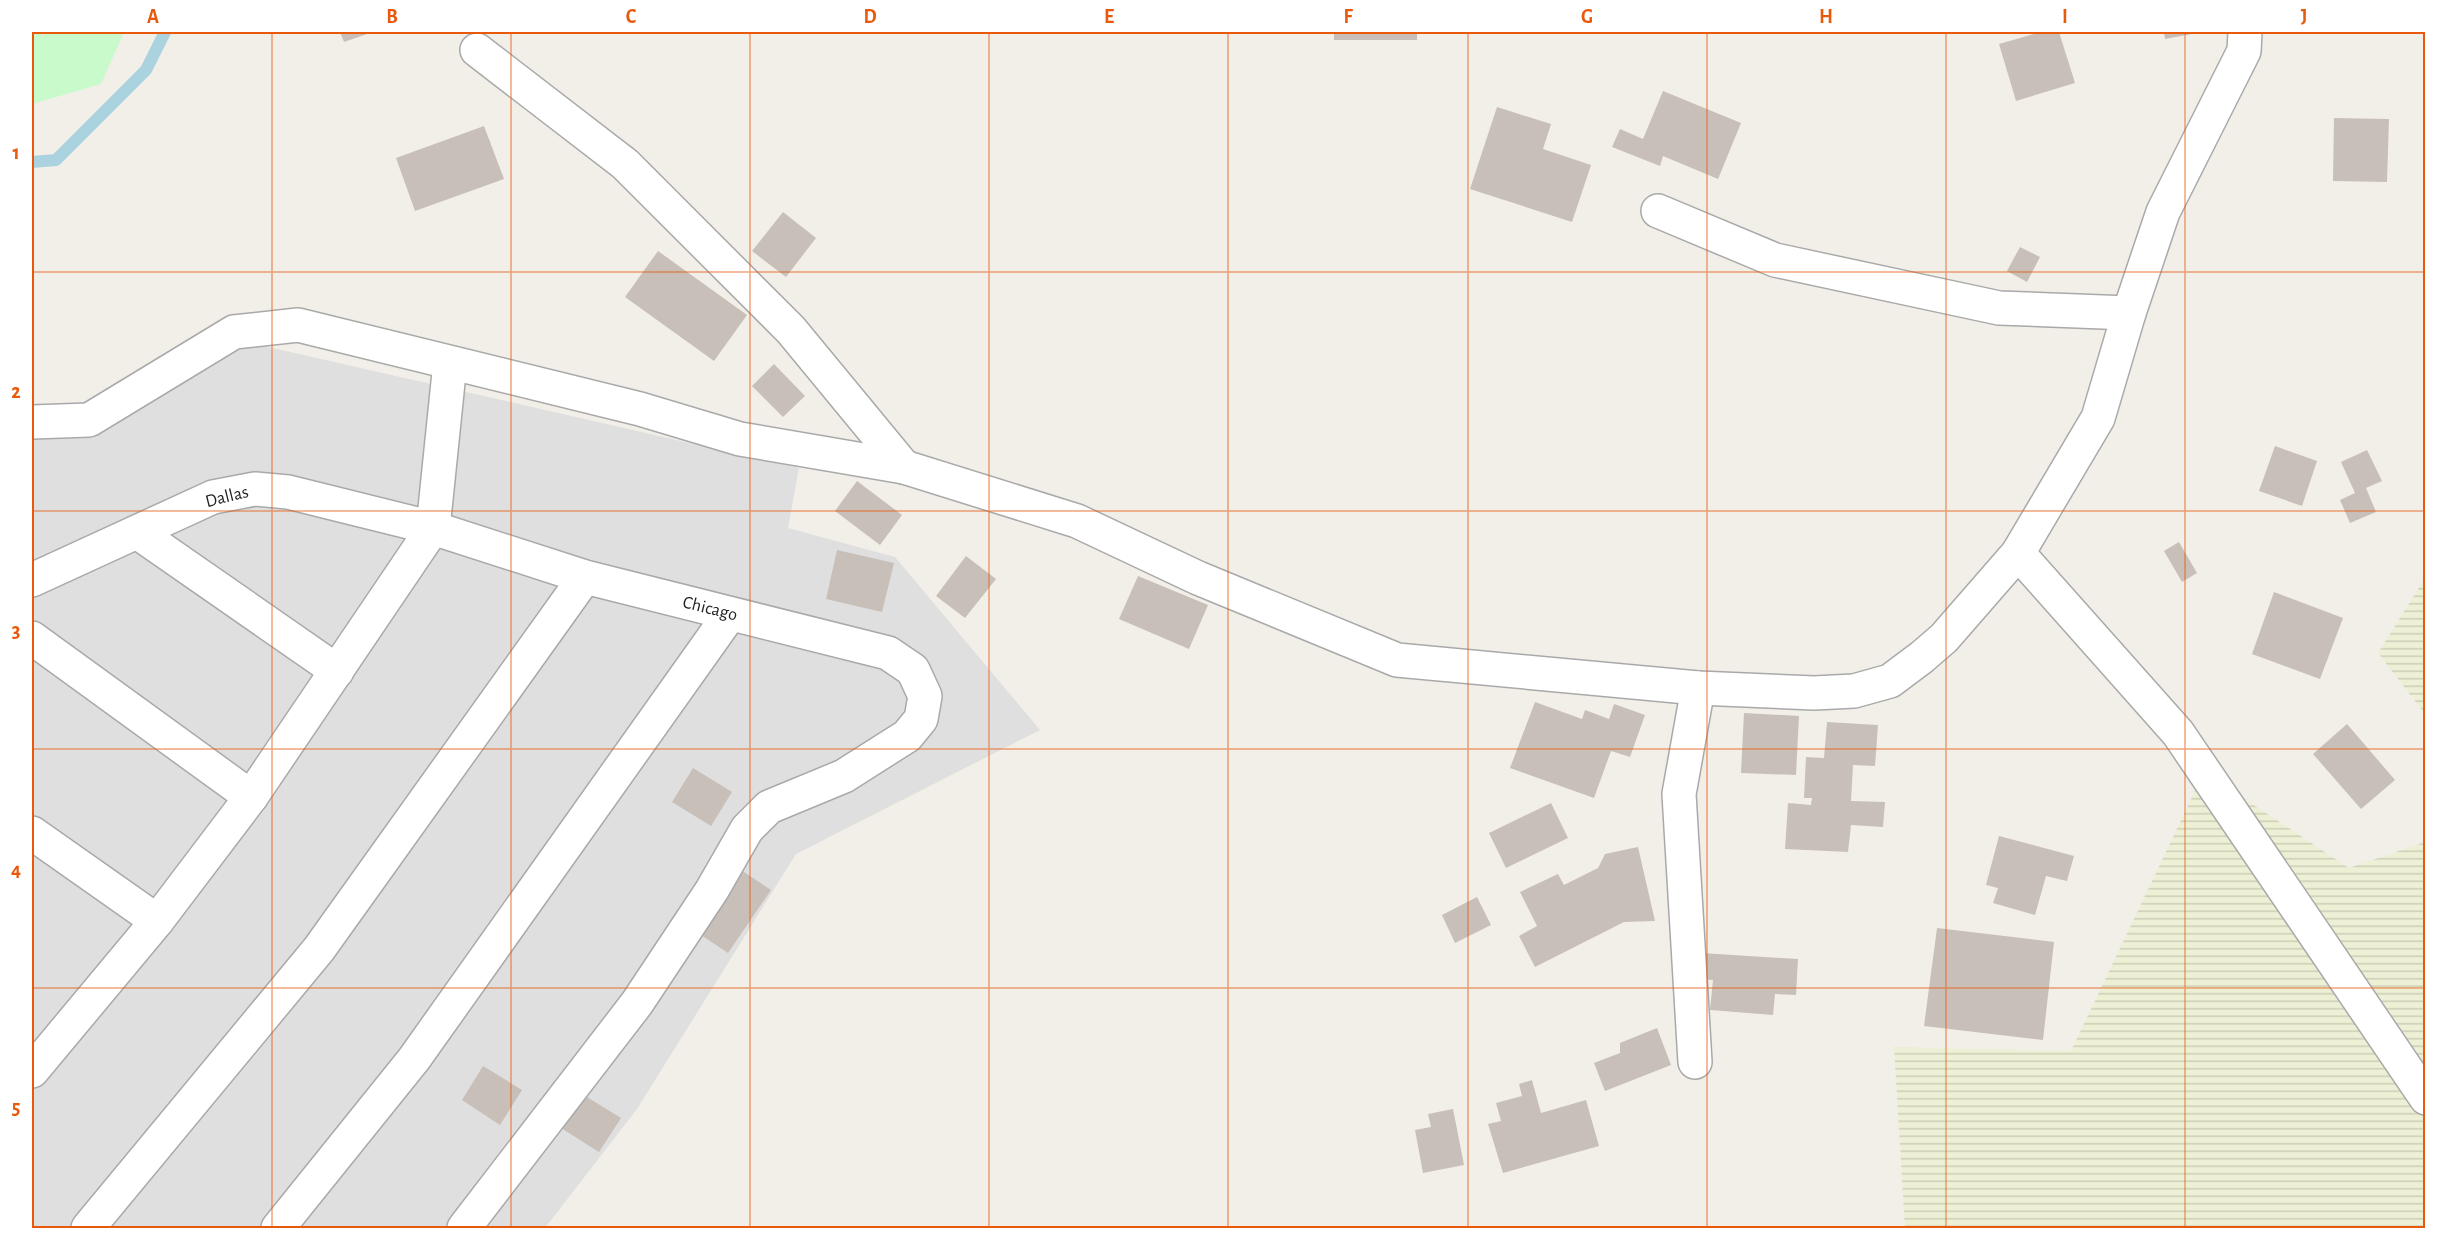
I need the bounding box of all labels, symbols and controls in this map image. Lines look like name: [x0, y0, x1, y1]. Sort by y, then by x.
text: A: [147, 7, 159, 27]
text: B: [386, 7, 398, 27]
text: C: [626, 7, 637, 27]
text: D: [863, 7, 877, 27]
text: E: [1104, 7, 1114, 27]
text: F: [1343, 7, 1353, 27]
text: G: [1581, 7, 1593, 27]
text: H: [1819, 7, 1833, 27]
text: I: [2062, 7, 2068, 27]
text: J: [2301, 7, 2307, 27]
text: 1: [12, 143, 20, 163]
text: 2: [11, 382, 21, 402]
street label: Dallas: [204, 483, 250, 511]
street label: Chicago: [681, 594, 739, 625]
text: 3: [12, 621, 20, 641]
text: 4: [11, 860, 21, 880]
text: 5: [12, 1098, 20, 1118]

